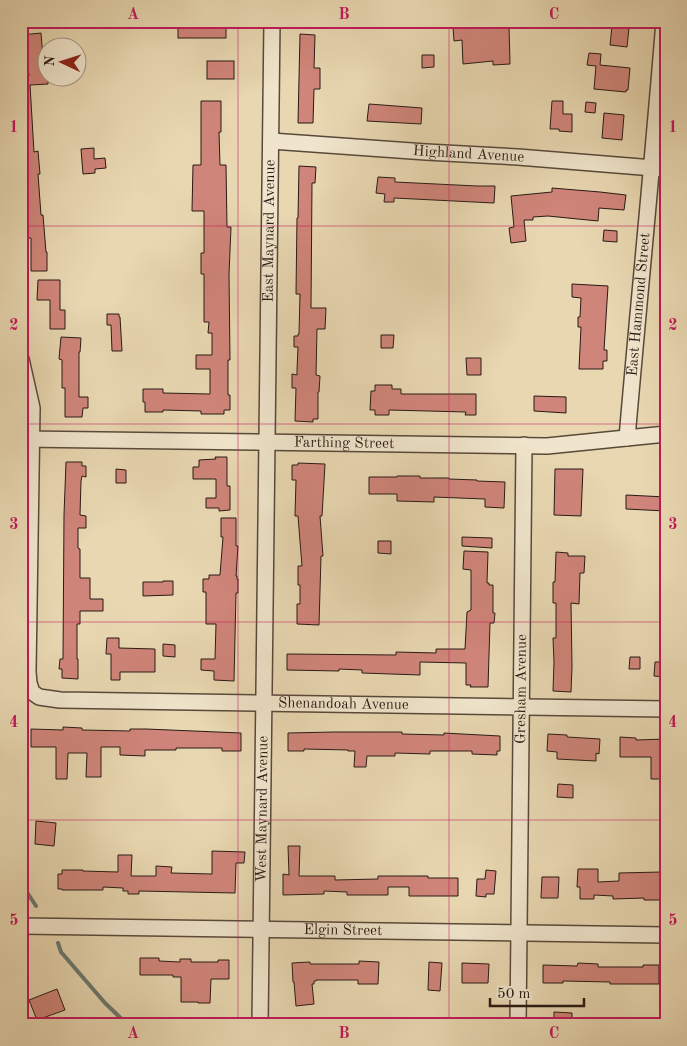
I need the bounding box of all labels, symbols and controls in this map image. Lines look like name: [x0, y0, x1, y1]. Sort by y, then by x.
text: A: [127, 7, 139, 23]
text: B: [338, 7, 350, 23]
text: C: [549, 7, 559, 23]
north arrow: [38, 38, 88, 88]
text: N: [43, 55, 57, 67]
text: 1: [9, 120, 19, 136]
text: 1: [668, 120, 678, 136]
street label: Highland Avenue: [412, 144, 525, 165]
street label: East Maynard Avenue: [261, 159, 278, 303]
street label: East Hammond Street: [625, 232, 653, 377]
text: 2: [9, 318, 19, 334]
text: 2: [668, 318, 678, 334]
street label: Farthing Street: [294, 435, 394, 451]
text: 3: [9, 517, 19, 533]
text: 3: [668, 517, 678, 533]
street label: Gresham Avenue: [513, 634, 530, 744]
street label: Shenandoah Avenue: [278, 696, 409, 713]
text: 4: [9, 715, 19, 731]
text: 4: [668, 715, 678, 731]
street label: West Maynard Avenue: [254, 736, 271, 882]
text: 5: [9, 913, 19, 929]
text: 5: [668, 913, 678, 929]
street label: Elgin Street: [304, 922, 382, 939]
scale bar: [490, 976, 583, 1008]
text: 50 m: [497, 987, 531, 1002]
text: A: [127, 1026, 139, 1042]
text: B: [338, 1026, 350, 1042]
text: C: [549, 1026, 559, 1042]

